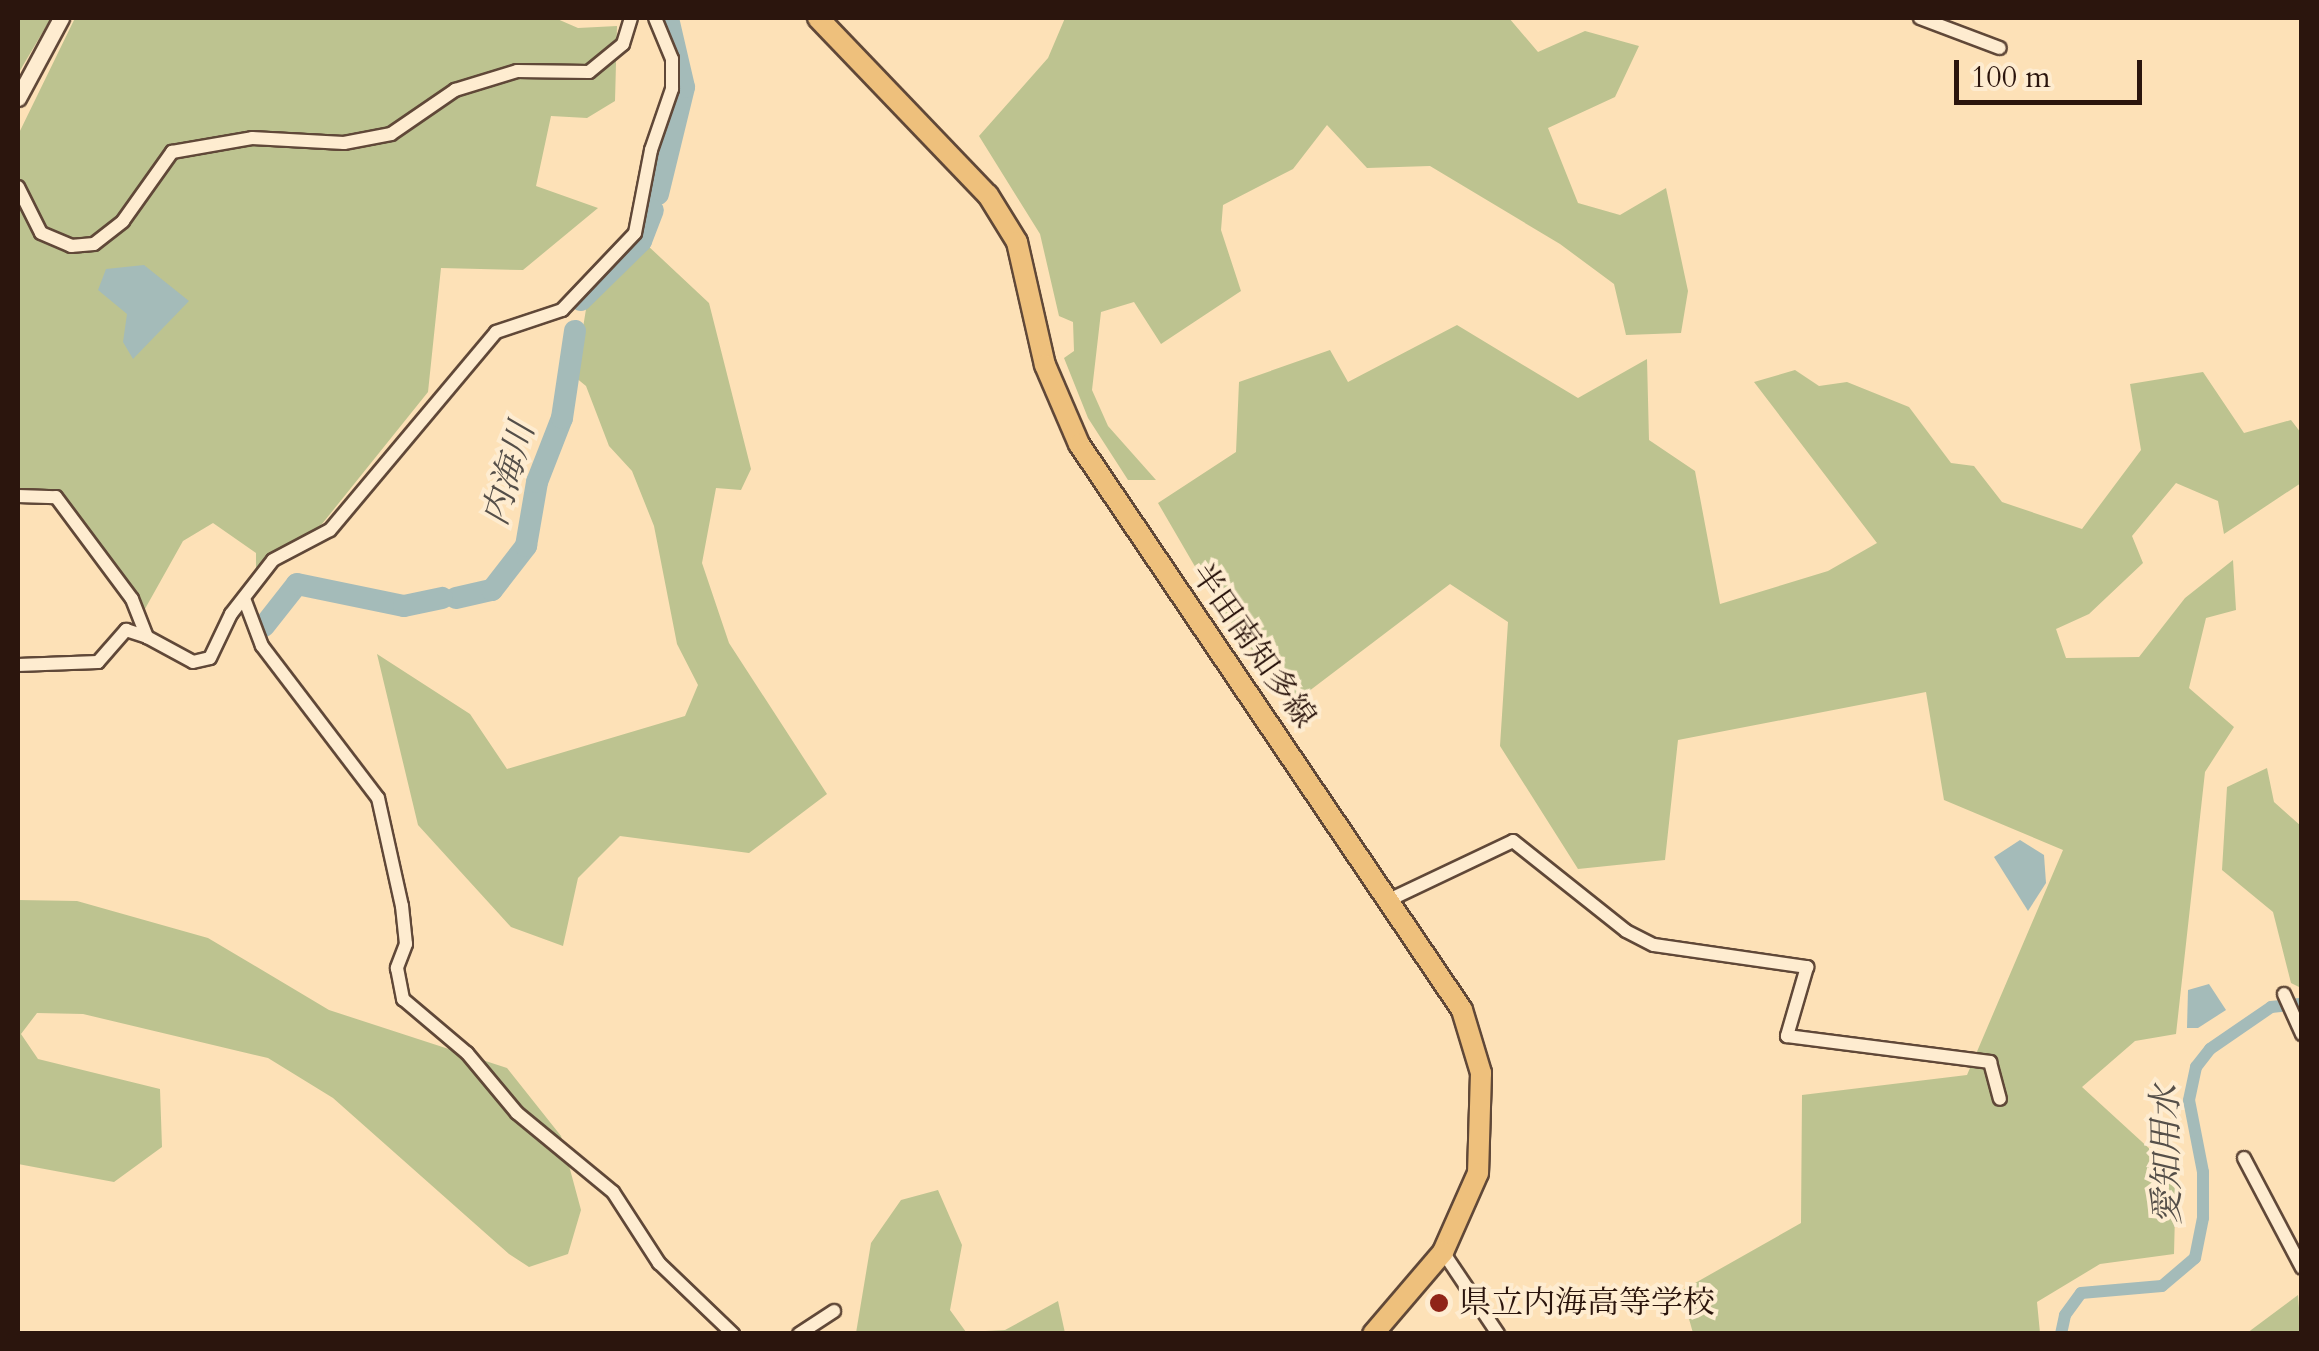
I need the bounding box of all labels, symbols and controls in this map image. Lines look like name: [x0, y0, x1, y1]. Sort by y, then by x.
scale bar: [1959, 40, 2146, 102]
text: 100 m: [1971, 57, 2051, 98]
water label: 内海川: [474, 418, 544, 530]
street label: 半田南知多線: [1182, 556, 1324, 736]
water label: 愛知用水: [2145, 1085, 2189, 1225]
place label: 県立内海高等学校: [1459, 1284, 1715, 1322]
marker: 県立内海高等学校: [1428, 1292, 1450, 1314]

